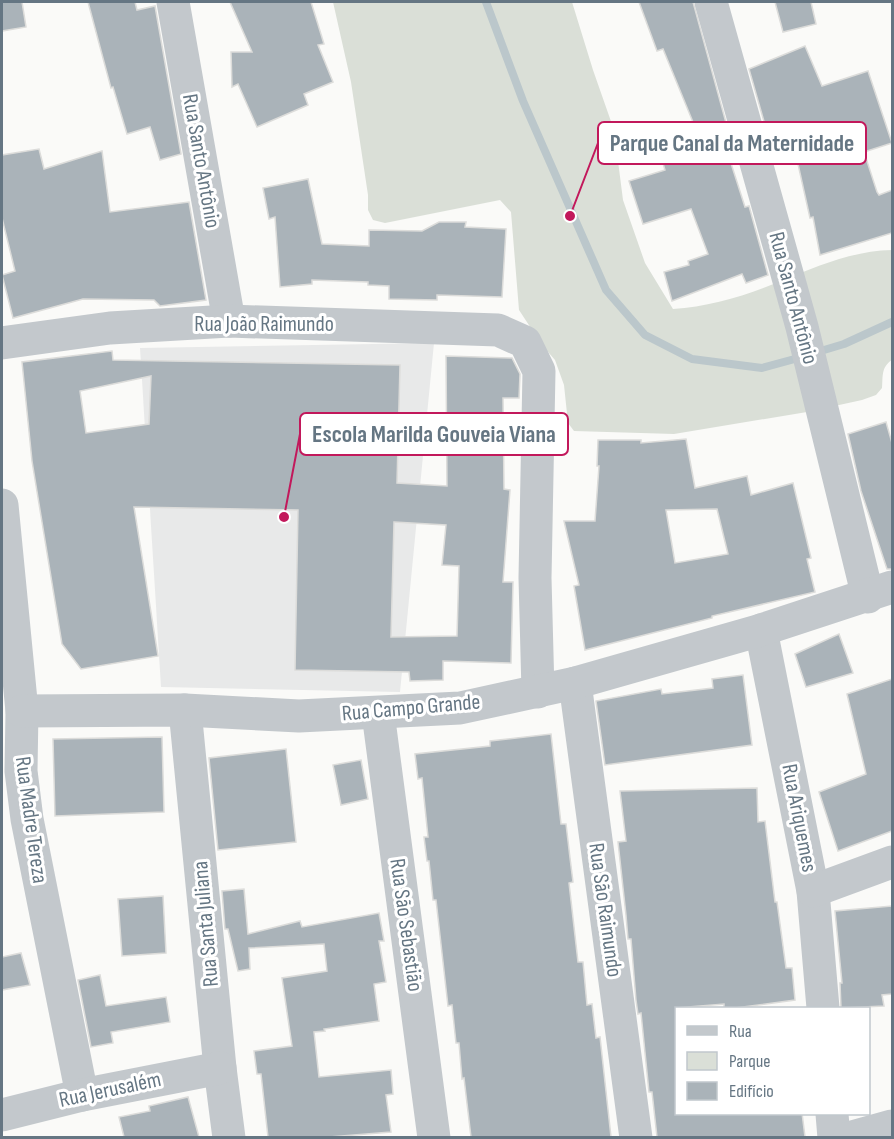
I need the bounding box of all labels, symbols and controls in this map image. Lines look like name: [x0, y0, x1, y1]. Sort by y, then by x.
street label: Rua Santo Antônio: [176, 92, 226, 230]
callout: Parque Canal da Maternidade: [598, 122, 866, 164]
text: Parque Canal da Maternidade: [610, 129, 854, 158]
street label: Rua Santo Antônio: [762, 229, 824, 367]
street label: Rua João Raimundo: [194, 311, 334, 338]
callout: Escola Marilda Gouveia Viana: [300, 413, 568, 455]
text: Escola Marilda Gouveia Viana: [312, 420, 556, 449]
street label: Rua Campo Grande: [341, 689, 481, 727]
street label: Rua Madre Tereza: [9, 755, 53, 885]
street label: Rua Ariquemes: [775, 762, 823, 874]
street label: Rua São Raimundo: [582, 841, 628, 979]
street label: Rua São Sebastião: [383, 857, 429, 993]
street label: Rua Santa Juliana: [187, 860, 225, 988]
legend: [675, 1007, 870, 1115]
text: Rua: [729, 1021, 752, 1042]
text: Parque: [729, 1051, 770, 1072]
street label: Rua Jerusalém: [57, 1066, 163, 1114]
text: Edifício: [729, 1081, 774, 1102]

